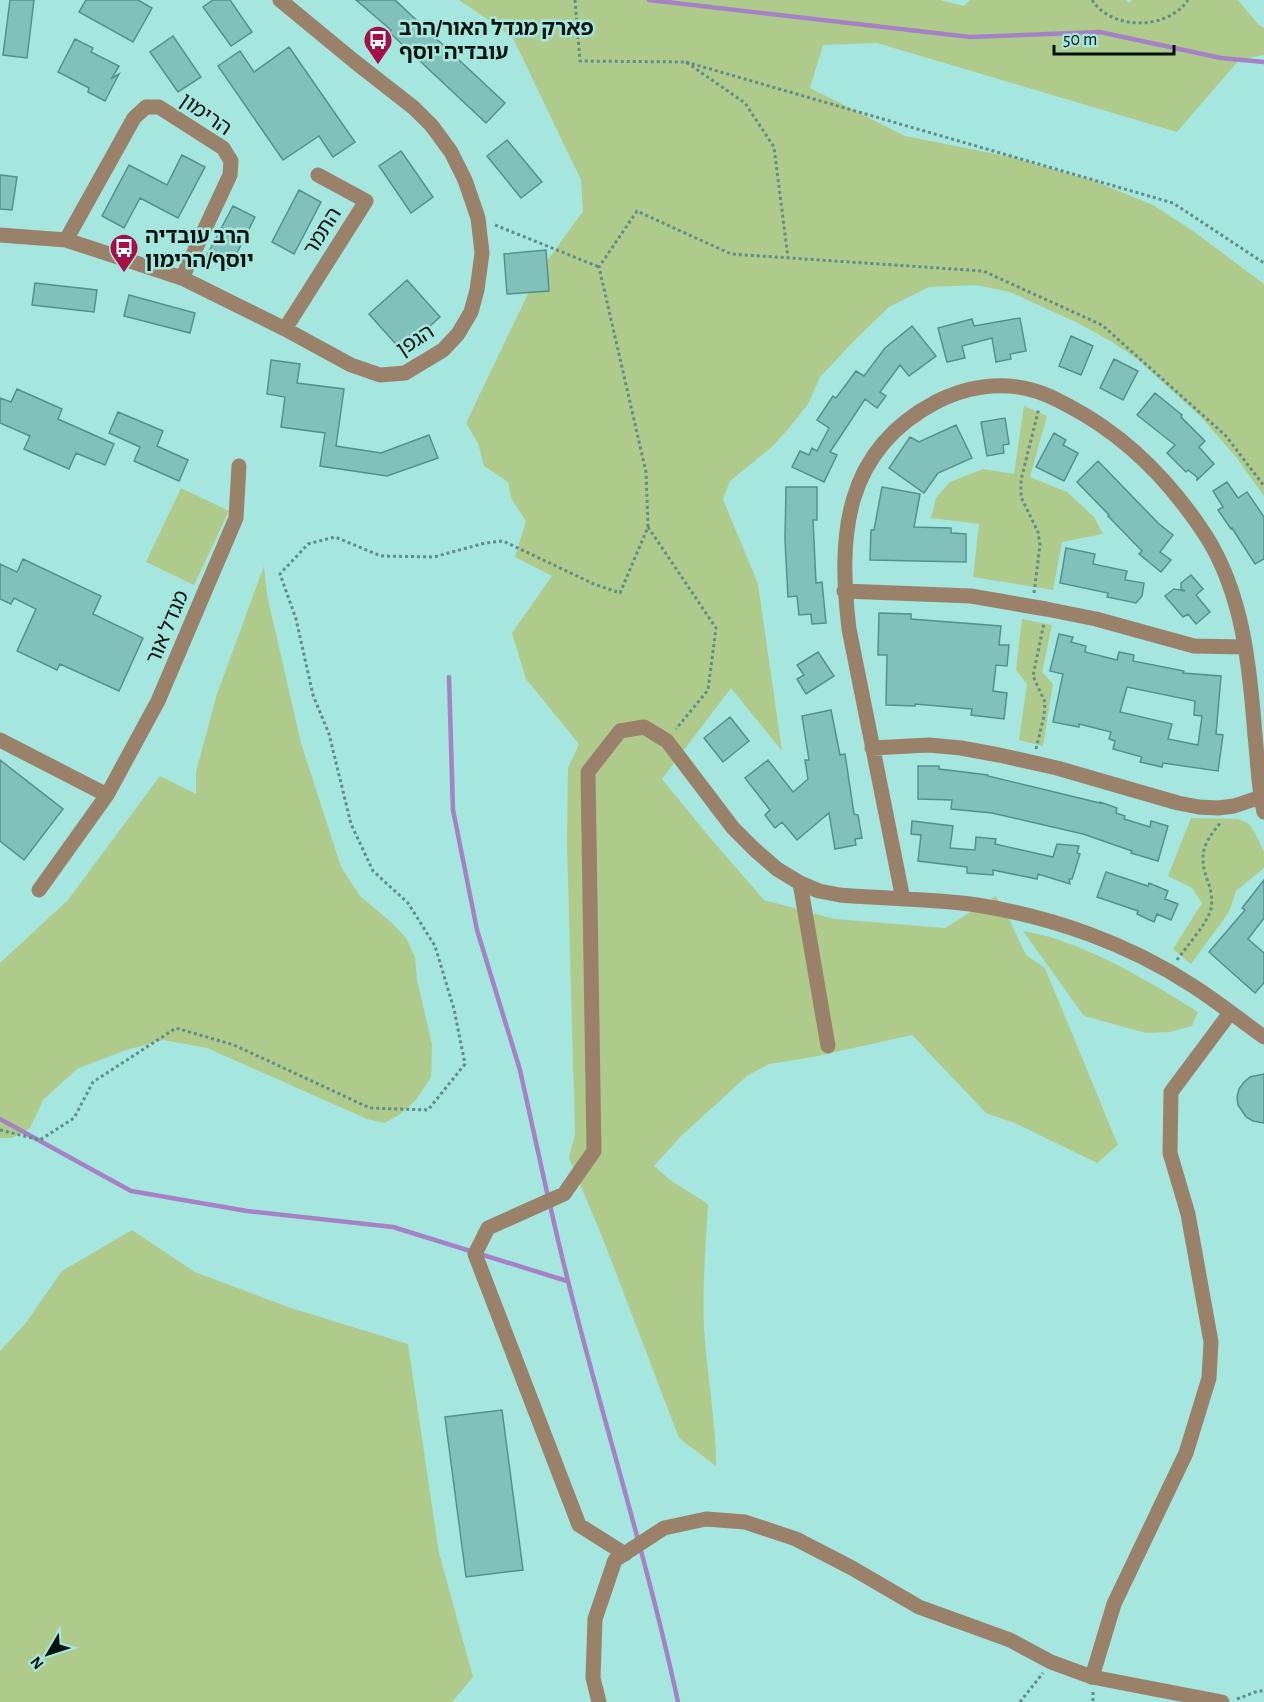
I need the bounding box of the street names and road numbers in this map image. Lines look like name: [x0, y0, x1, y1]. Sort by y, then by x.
street label: הרימון: [176, 89, 235, 139]
street label: התמר: [300, 204, 345, 259]
street label: הגפן: [393, 321, 438, 360]
street label: מגדל אור: [143, 587, 192, 667]

